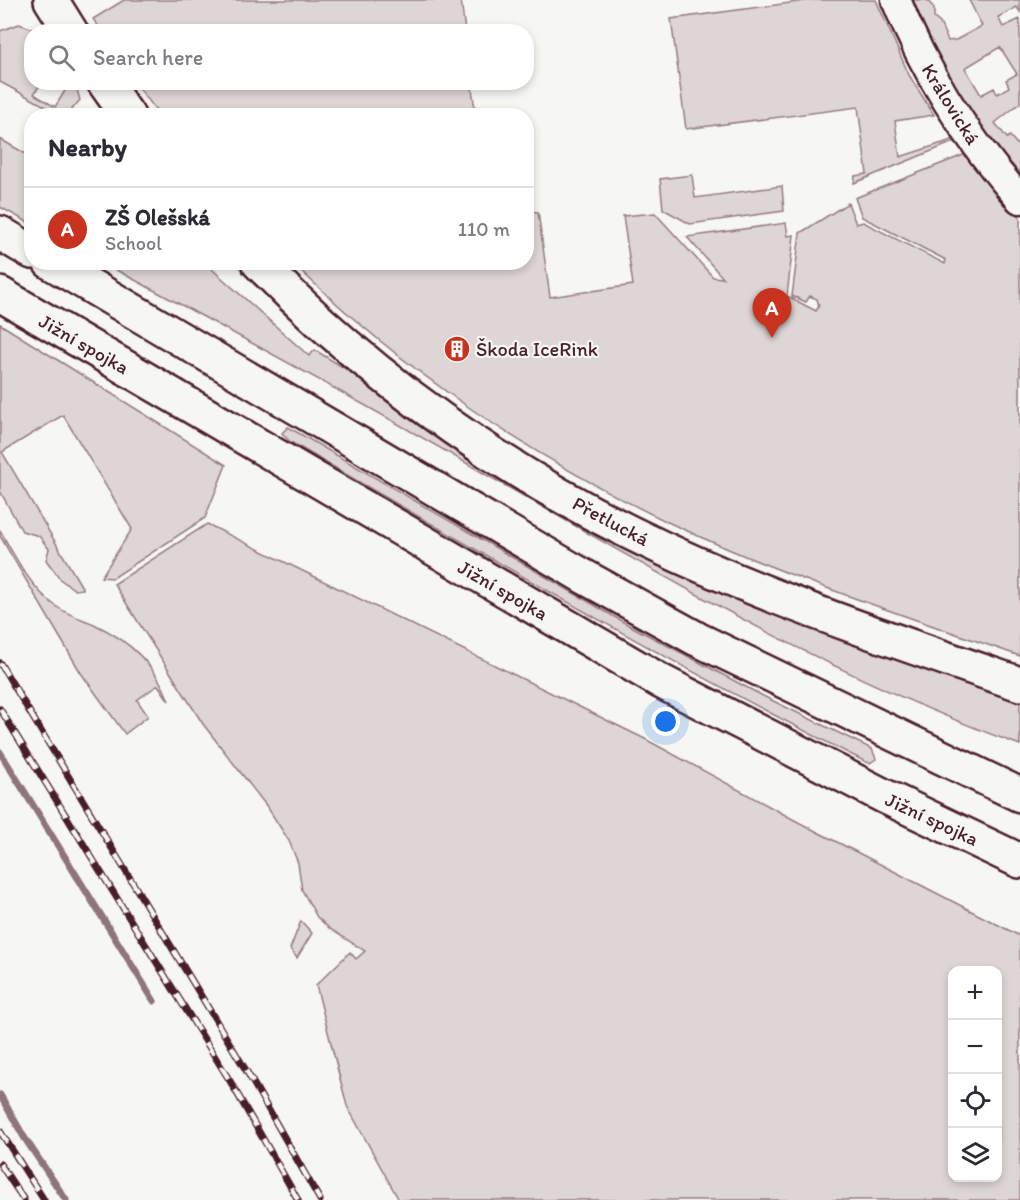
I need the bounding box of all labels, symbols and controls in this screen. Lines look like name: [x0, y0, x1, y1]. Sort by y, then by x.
search box: [24, 24, 534, 90]
icon: search: [45, 41, 78, 74]
text: Search here: [93, 44, 203, 71]
street label: Královická: [917, 59, 986, 150]
text: Nearby: [48, 131, 127, 163]
text: ZŠ Olešská: [105, 204, 210, 231]
text: A: [61, 217, 74, 241]
text: 110 m: [458, 217, 510, 241]
text: School: [105, 231, 162, 255]
pin: A: [752, 288, 792, 338]
street label: Jižní spojka: [35, 309, 133, 379]
building icon: Škoda IceRink: [442, 334, 472, 364]
place label: Škoda IceRink: [476, 337, 598, 361]
street label: Přetlucká: [569, 491, 654, 551]
street label: Jižní spojka: [454, 555, 552, 625]
your location: [651, 707, 680, 736]
street label: Jižní spojka: [882, 787, 982, 851]
map controls: [948, 966, 1002, 1182]
button: +: [948, 966, 1002, 1020]
button: −: [948, 1020, 1002, 1074]
button: locate: [948, 1074, 1002, 1128]
button: layers: [948, 1128, 1002, 1182]

